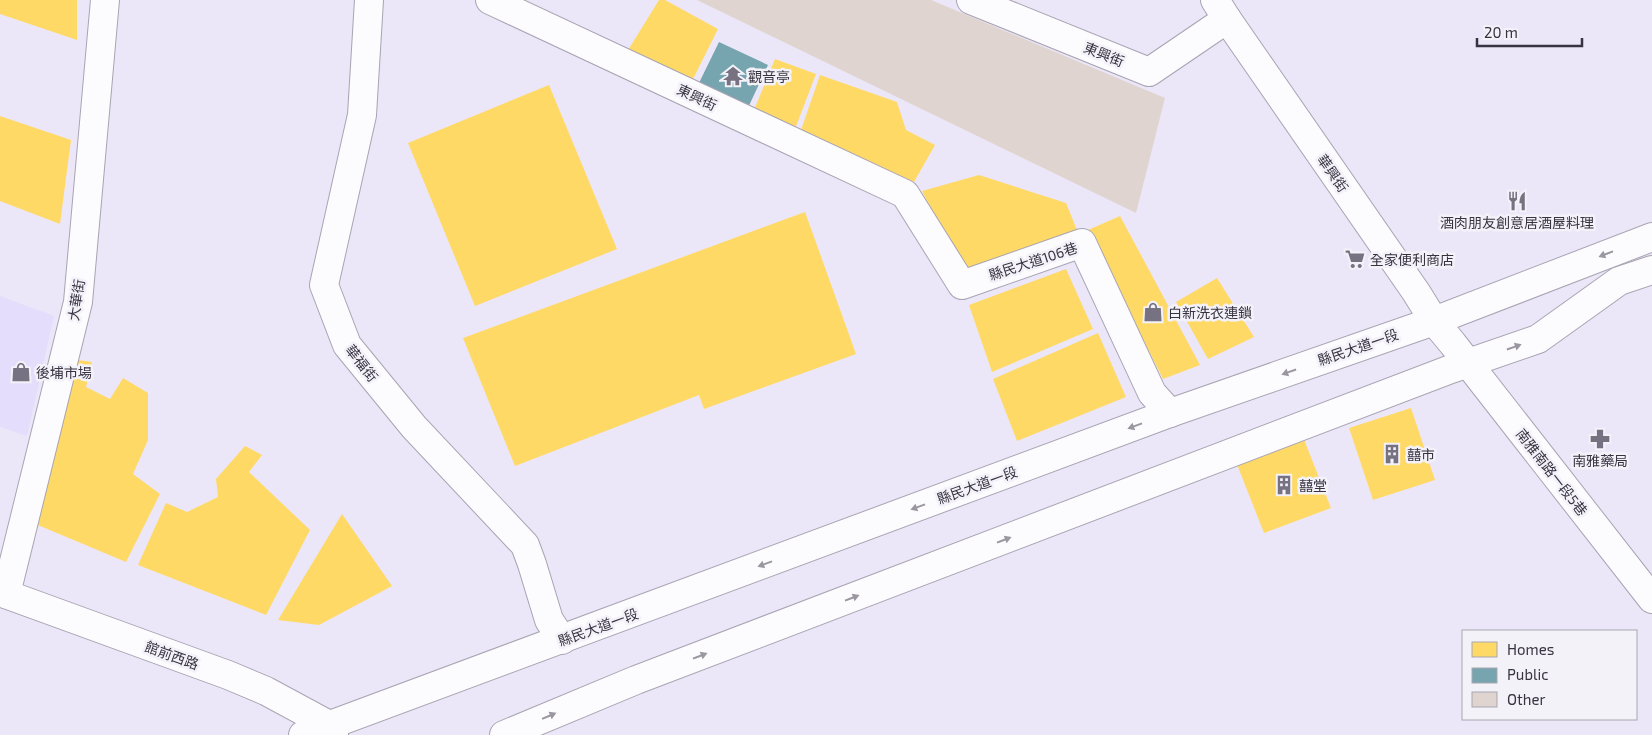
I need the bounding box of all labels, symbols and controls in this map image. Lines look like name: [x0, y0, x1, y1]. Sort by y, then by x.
scale bar: [1477, 15, 1582, 47]
text: 20 m: [1484, 23, 1518, 41]
street label: 東興街: [1081, 38, 1127, 70]
temple icon: 觀音亭: [722, 65, 744, 87]
place label: 觀音亭: [748, 68, 790, 85]
street label: 東興街: [674, 80, 720, 114]
street label: 華興街: [1314, 151, 1352, 195]
restaurant icon: 酒肉朋友創意居酒屋料理: [1506, 190, 1528, 212]
place label: 酒肉朋友創意居酒屋料理: [1440, 214, 1594, 231]
street label: 縣民大道106巷: [987, 239, 1079, 283]
supermarket icon: 全家便利商店: [1344, 248, 1366, 270]
place label: 全家便利商店: [1370, 251, 1454, 268]
one-way arrow: [1599, 251, 1614, 259]
street label: 大華街: [64, 278, 88, 322]
shop icon: 白新洗衣連鎖: [1142, 301, 1164, 323]
place label: 白新洗衣連鎖: [1168, 304, 1252, 321]
street label: 縣民大道一段: [1316, 325, 1400, 369]
street label: 華福街: [342, 341, 382, 385]
one-way arrow: [1507, 343, 1522, 350]
shop icon: 後埔市場: [10, 361, 32, 383]
place label: 後埔市場: [36, 364, 92, 381]
one-way arrow: [1281, 368, 1296, 376]
one-way arrow: [1128, 423, 1143, 430]
street label: 南雅南路一段5巷: [1513, 425, 1591, 519]
pharmacy icon: 南雅藥局: [1589, 428, 1611, 450]
building icon: 囍市: [1381, 443, 1403, 465]
place label: 囍市: [1407, 446, 1435, 463]
place label: 南雅藥局: [1572, 452, 1628, 469]
street label: 縣民大道一段: [935, 463, 1019, 507]
building icon: 囍堂: [1273, 474, 1295, 496]
place label: 囍堂: [1299, 477, 1327, 494]
one-way arrow: [910, 504, 925, 511]
one-way arrow: [997, 536, 1012, 544]
one-way arrow: [758, 561, 773, 568]
one-way arrow: [845, 594, 860, 602]
street label: 縣民大道一段: [556, 605, 640, 649]
legend: [1462, 630, 1637, 720]
street label: 館前西路: [143, 637, 201, 673]
text: Homes: [1507, 640, 1554, 658]
one-way arrow: [693, 651, 707, 659]
text: Public: [1507, 665, 1548, 683]
text: Other: [1507, 690, 1546, 708]
one-way arrow: [542, 712, 557, 720]

